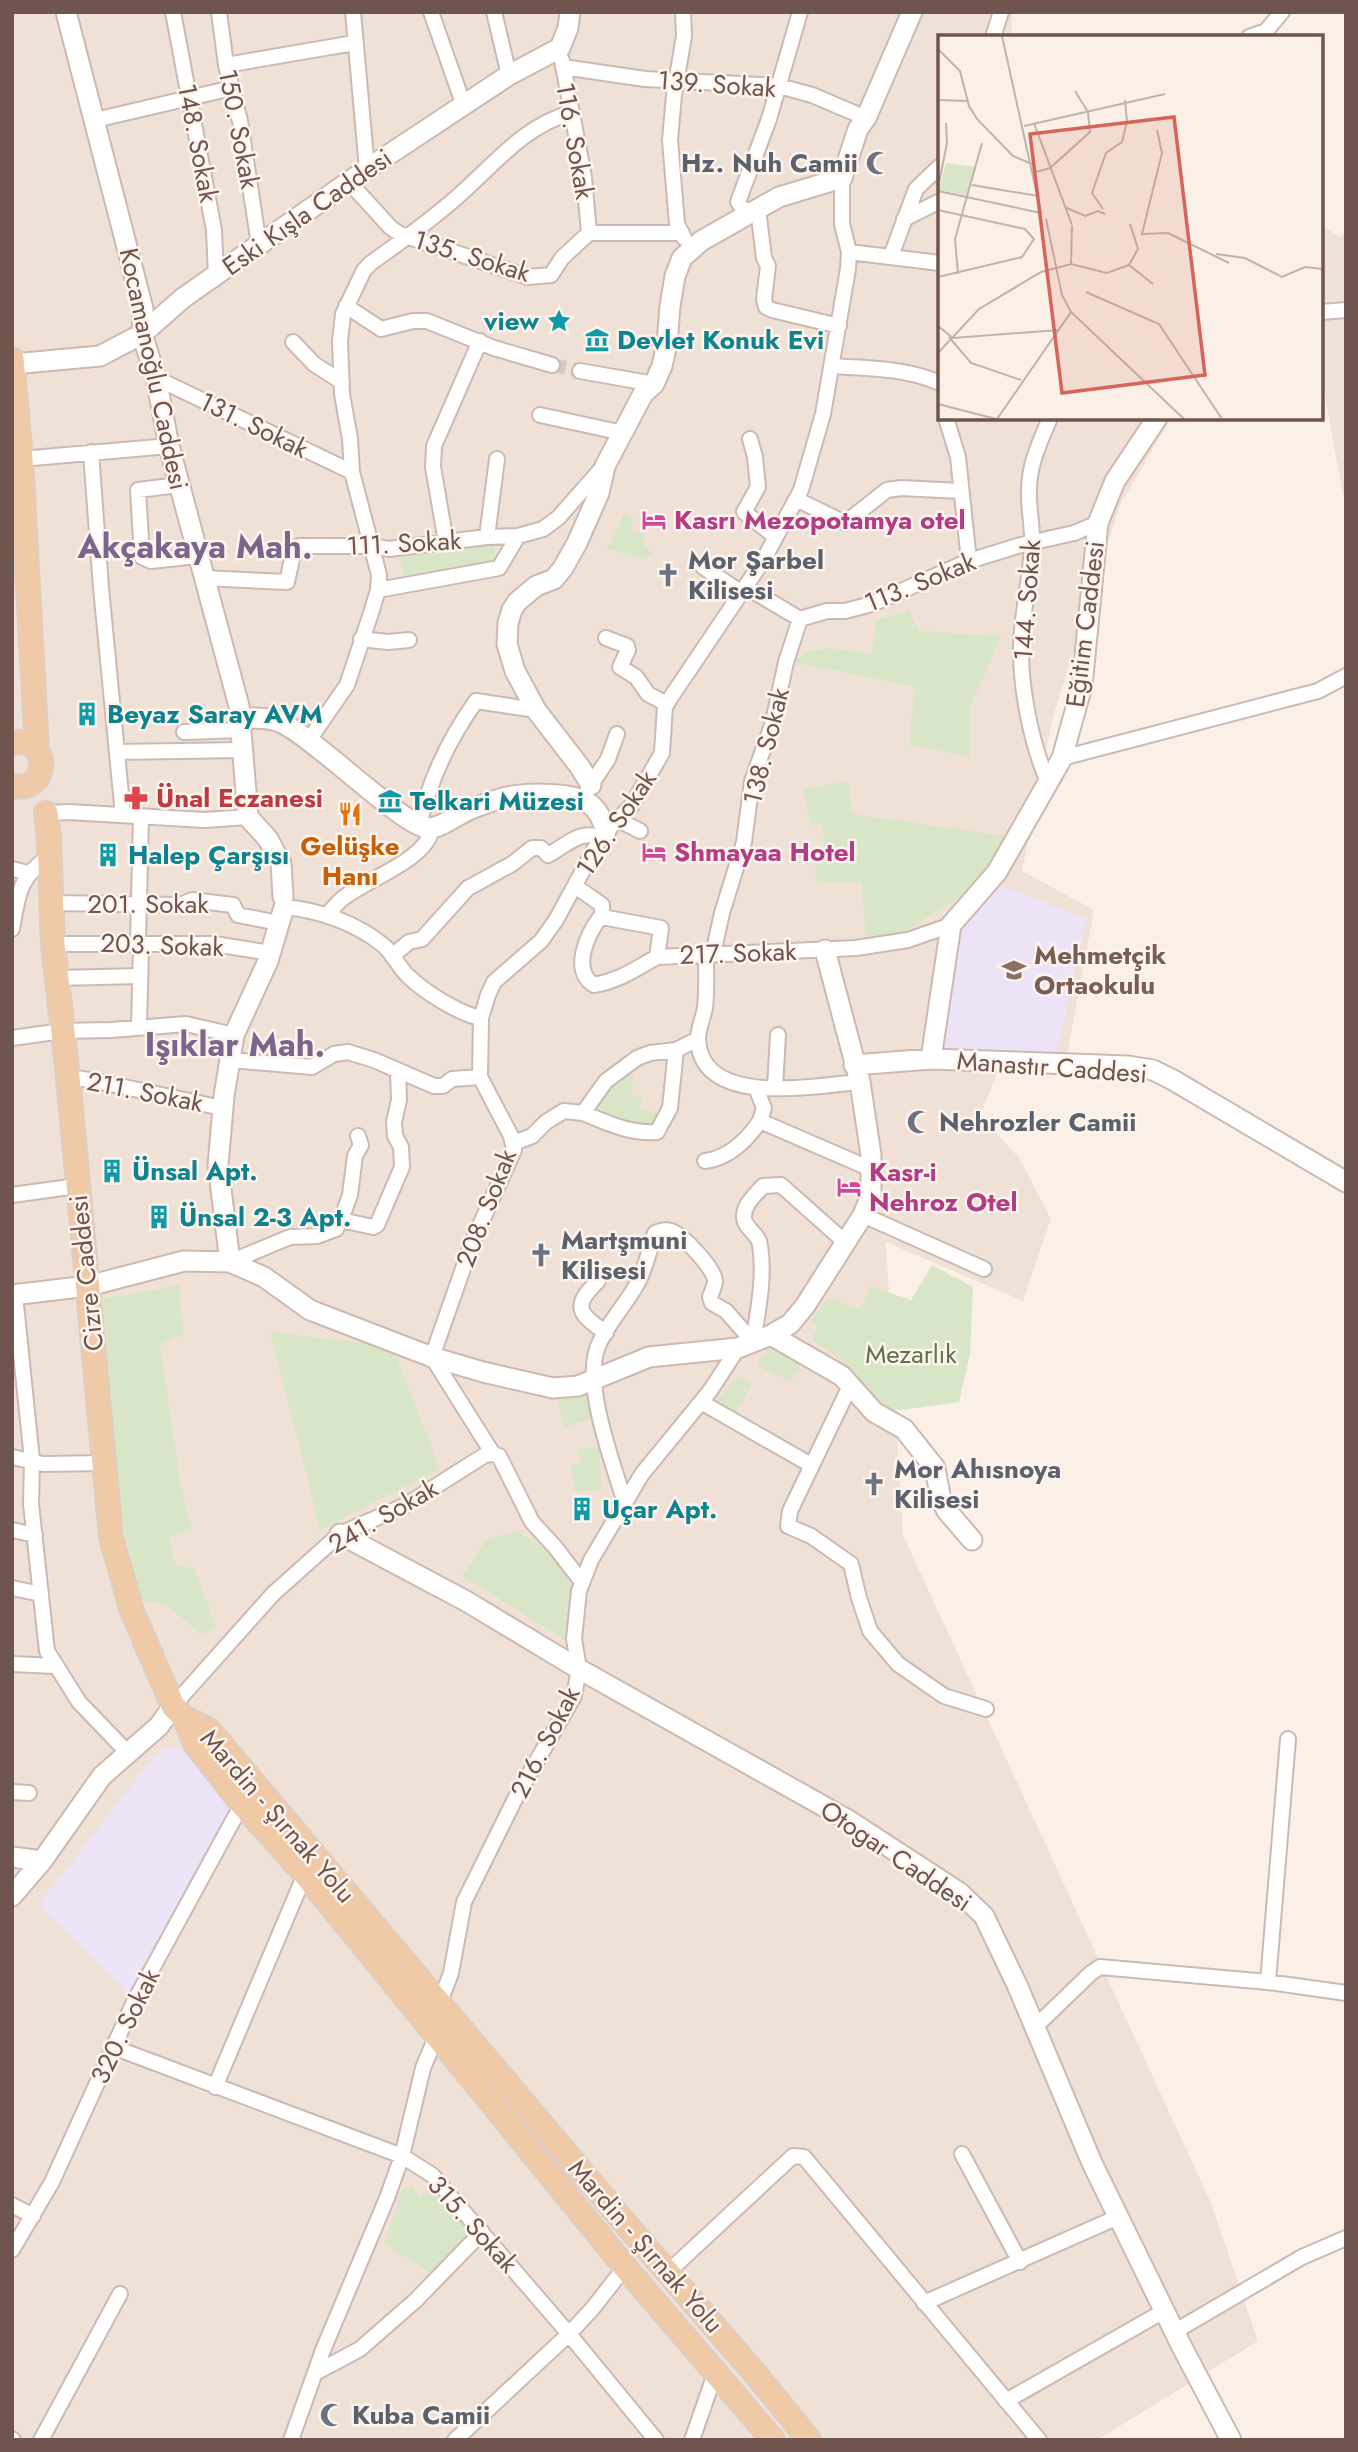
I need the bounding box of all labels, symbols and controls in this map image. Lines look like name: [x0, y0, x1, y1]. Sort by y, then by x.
inset map: [938, 35, 1323, 420]
street label: 139. Sokak: [657, 61, 778, 107]
street label: 150. Sokak: [209, 66, 269, 193]
street label: 148. Sokak: [168, 80, 228, 206]
street label: 116. Sokak: [546, 80, 604, 203]
street label: Eski Kışla Caddesi: [214, 139, 400, 285]
place label: Hz. Nuh Camii: [681, 144, 858, 182]
mosque icon: Hz. Nuh Camii: [864, 149, 892, 177]
street label: 135. Sokak: [409, 220, 535, 292]
street label: Kocamanoğlu Caddesi: [110, 244, 198, 494]
place label: view: [483, 302, 539, 340]
place icon: view: [545, 307, 573, 335]
place label: Devlet Konuk Evi: [617, 321, 824, 359]
museum icon: Devlet Konuk Evi: [583, 326, 611, 354]
street label: 131. Sokak: [193, 382, 315, 468]
place label: Kasrı Mezopotamya otel: [674, 501, 966, 539]
hotel icon: Kasrı Mezopotamya otel: [640, 506, 668, 534]
street label: 111. Sokak: [346, 521, 463, 565]
district label: Akçakaya Mah.: [76, 523, 313, 570]
street label: 144. Sokak: [1004, 538, 1050, 662]
street label: Eğitim Caddesi: [1056, 539, 1114, 709]
place label: Mor Şarbel Kilisesi: [688, 541, 824, 609]
street label: 113. Sokak: [859, 542, 982, 621]
church icon: Mor Şarbel Kilisesi: [654, 561, 682, 589]
street label: 138. Sokak: [733, 683, 799, 808]
place label: Beyaz Saray AVM: [107, 695, 323, 733]
building icon: Beyaz Saray AVM: [73, 700, 101, 728]
street label: 126. Sokak: [566, 762, 666, 884]
place label: Ünal Eczanesi: [156, 779, 323, 817]
place label: Telkari Müzesi: [410, 782, 584, 820]
pharmacy icon: Ünal Eczanesi: [122, 784, 150, 812]
museum icon: Telkari Müzesi: [376, 787, 404, 815]
restaurant icon: Gelüşke Hanı: [336, 800, 364, 828]
place label: Gelüşke Hanı: [300, 827, 400, 895]
place label: Shmayaa Hotel: [674, 833, 856, 871]
place label: Halep Çarşısı: [128, 836, 289, 874]
hotel icon: Shmayaa Hotel: [640, 838, 668, 866]
building icon: Halep Çarşısı: [94, 841, 122, 869]
street label: 201. Sokak: [87, 885, 209, 923]
street label: 203. Sokak: [100, 924, 225, 966]
street label: 217. Sokak: [679, 932, 798, 974]
place label: Mehmetçik Ortaokulu: [1034, 936, 1166, 1004]
school or university icon: Mehmetçik Ortaokulu: [1000, 956, 1028, 984]
district label: Işıklar Mah.: [145, 1021, 325, 1068]
street label: Manastır Caddesi: [956, 1041, 1148, 1093]
street label: 211. Sokak: [84, 1062, 207, 1122]
place label: Nehrozler Camii: [939, 1103, 1136, 1141]
mosque icon: Nehrozler Camii: [905, 1108, 933, 1136]
street label: 208. Sokak: [446, 1143, 526, 1273]
place label: Ünsal Apt.: [132, 1152, 258, 1190]
place label: Kasr-i Nehroz Otel: [869, 1153, 1018, 1221]
building icon: Ünsal Apt.: [98, 1157, 126, 1185]
hotel icon: Kasr-i Nehroz Otel: [835, 1173, 863, 1201]
street label: Cizre Caddesi: [59, 1193, 113, 1353]
place label: Ünsal 2-3 Apt.: [179, 1198, 351, 1236]
building icon: Ünsal 2-3 Apt.: [145, 1203, 173, 1231]
place label: Martşmuni Kilisesi: [561, 1221, 687, 1289]
church icon: Martşmuni Kilisesi: [527, 1241, 555, 1269]
park label: Mezarlık: [865, 1335, 957, 1373]
place label: Mor Ahısnoya Kilisesi: [894, 1450, 1061, 1518]
street label: 241. Sokak: [321, 1469, 445, 1563]
church icon: Mor Ahısnoya Kilisesi: [860, 1470, 888, 1498]
place label: Uçar Apt.: [602, 1490, 717, 1528]
building icon: Uçar Apt.: [568, 1495, 596, 1523]
street label: 216. Sokak: [501, 1679, 590, 1804]
street label: Mardin - Şırnak Yolu: [192, 1721, 364, 1911]
street label: Otogar Caddesi: [813, 1791, 979, 1921]
street label: 320. Sokak: [81, 1961, 170, 2090]
street label: Mardin - Şırnak Yolu: [560, 2151, 732, 2341]
street label: 315. Sokak: [419, 2167, 528, 2282]
place label: Kuba Camii: [352, 2396, 490, 2434]
mosque icon: Kuba Camii: [318, 2401, 346, 2429]

